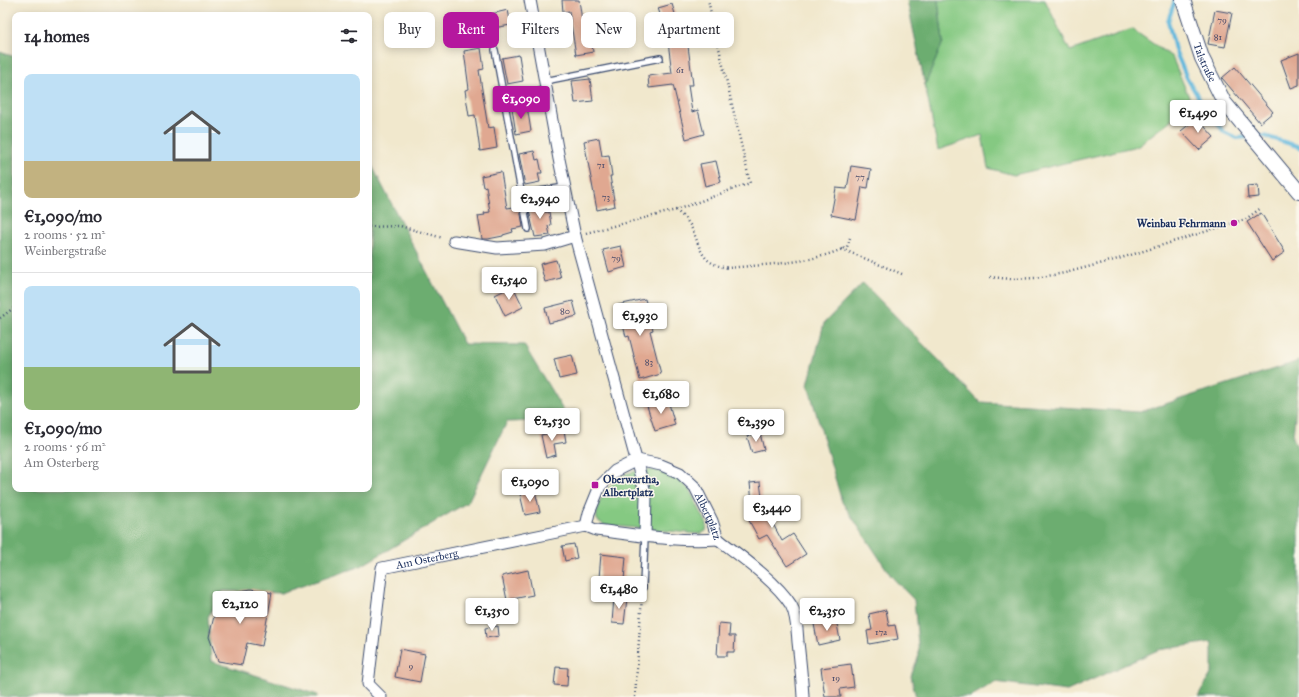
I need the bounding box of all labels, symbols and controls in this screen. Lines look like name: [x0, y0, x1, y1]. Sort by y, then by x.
chip: Buy: [384, 12, 435, 48]
chip: Rent: [443, 12, 499, 48]
chip: Filters: [507, 12, 573, 48]
chip: New: [581, 12, 636, 48]
chip: Apartment: [644, 12, 734, 48]
house number: 79: [1217, 14, 1227, 25]
icon: filters: [338, 25, 360, 47]
text: 14 homes: [24, 26, 89, 47]
house number: 81: [1214, 31, 1223, 42]
street label: Talstraße: [1190, 41, 1219, 85]
house number: 61: [676, 64, 684, 75]
pin: €1,090: [488, 86, 554, 120]
text: €1,090: [502, 91, 540, 107]
icon: home: [156, 100, 228, 172]
pin: €1,490: [1165, 100, 1231, 134]
text: €1,490: [1179, 105, 1217, 121]
house number: 71: [597, 159, 606, 170]
house number: 77: [855, 171, 865, 182]
pin: €2,940: [507, 186, 573, 220]
text: €2,940: [520, 191, 560, 207]
house number: 73: [602, 191, 611, 202]
text: €1,090/mo: [24, 206, 102, 227]
place label: Weinbau Fehrmann: [1137, 217, 1226, 230]
marker: Weinbau Fehrmann: [1229, 218, 1239, 228]
text: 2 rooms · 52 m²: [24, 227, 105, 243]
text: Weinbergstraße: [24, 243, 106, 259]
house number: 79: [611, 252, 621, 263]
pin: €1,540: [476, 267, 542, 301]
text: €1,540: [491, 272, 527, 288]
pin: €1,930: [607, 303, 673, 337]
house number: 80: [560, 305, 570, 316]
text: €1,930: [622, 308, 658, 324]
icon: home: [156, 312, 228, 384]
house number: 83: [645, 356, 654, 367]
pin: €1,680: [628, 381, 694, 415]
text: €1,680: [642, 386, 680, 402]
pin: €2,530: [519, 408, 585, 442]
pin: €2,390: [723, 409, 789, 443]
text: €2,530: [534, 413, 570, 429]
text: €2,390: [737, 414, 775, 430]
text: €1,090/mo: [24, 418, 102, 439]
text: 2 rooms · 56 m²: [24, 439, 106, 455]
text: Am Osterberg: [24, 455, 99, 471]
pin: €1,090: [497, 469, 563, 503]
place label: Oberwartha, Albertplatz: [602, 473, 659, 500]
text: €1,090: [511, 474, 549, 490]
marker: Oberwartha, Albertplatz: [590, 480, 600, 490]
street label: Albertplatz: [691, 490, 724, 541]
pin: €3,440: [739, 495, 805, 529]
text: €3,440: [753, 500, 791, 516]
street label: Am Osterberg: [394, 546, 460, 572]
pin: €1,480: [586, 576, 652, 610]
text: €1,480: [600, 581, 638, 597]
pin: €2,120: [207, 591, 273, 625]
text: €2,120: [221, 596, 259, 612]
pin: €1,350: [459, 598, 525, 632]
pin: €2,350: [794, 598, 860, 632]
text: €1,350: [474, 603, 510, 619]
text: €2,350: [809, 603, 845, 619]
house number: 17a: [875, 626, 887, 637]
house number: 9: [409, 660, 414, 671]
house number: 19: [832, 672, 840, 683]

